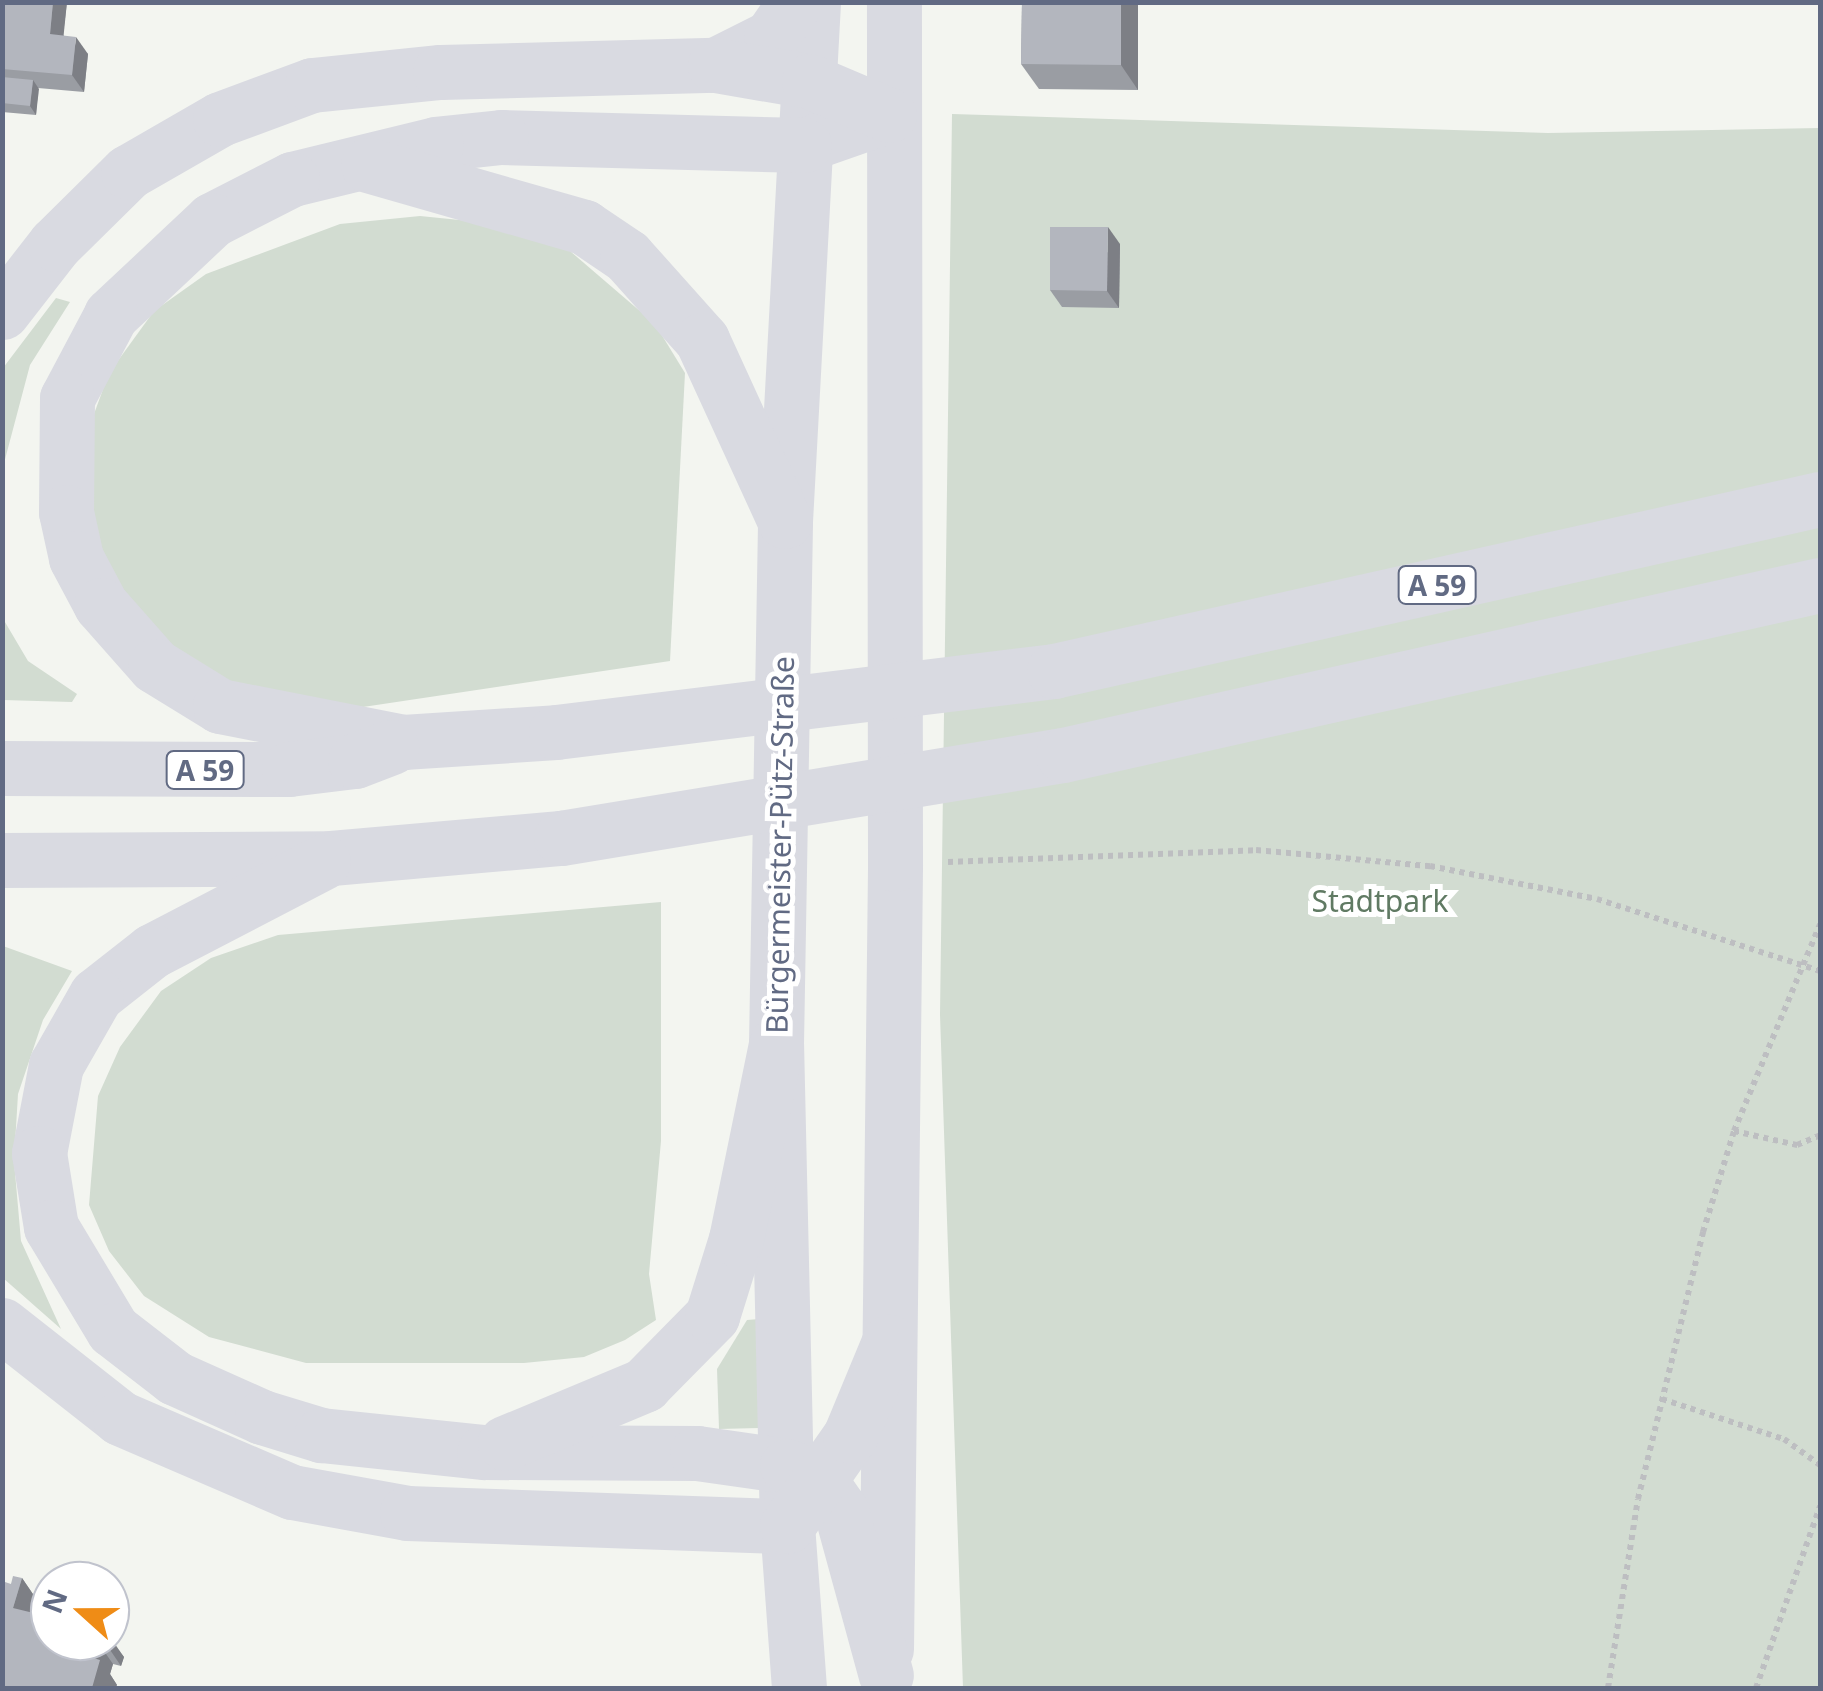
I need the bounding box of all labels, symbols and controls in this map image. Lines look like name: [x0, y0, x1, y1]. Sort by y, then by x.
road number: A 59: [1397, 562, 1477, 608]
street label: Bürgermeister-Pütz-Straße: [759, 656, 801, 1034]
road number: A 59: [165, 747, 245, 793]
park label: Stadtpark: [1311, 883, 1449, 919]
north arrow: [30, 1561, 130, 1661]
text: N: [32, 1584, 76, 1618]

